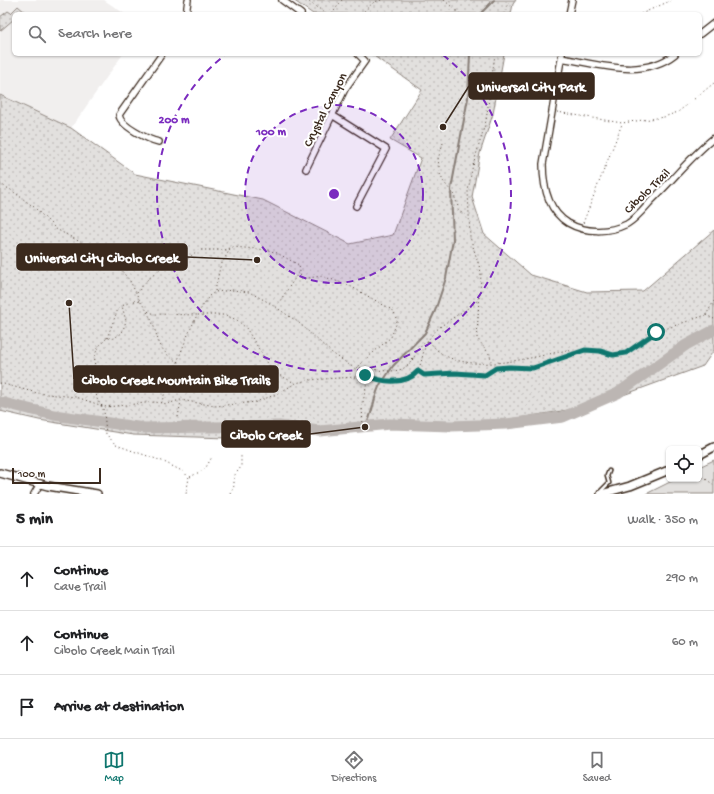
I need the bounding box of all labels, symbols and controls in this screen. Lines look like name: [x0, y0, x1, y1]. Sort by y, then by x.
search box: [12, 12, 702, 56]
icon: search: [26, 23, 48, 45]
text: Search here: [58, 25, 132, 43]
street label: Crystal Canyon: [301, 70, 352, 150]
callout: Universal City Park: [469, 73, 594, 99]
text: Universal City Park: [477, 80, 587, 97]
text: 200 m: [159, 114, 190, 128]
text: 100 m: [255, 126, 286, 140]
street label: Cibolo Trail: [621, 166, 674, 218]
centre of rings: [327, 187, 341, 201]
callout: Universal City Cibolo Creek: [17, 244, 187, 270]
text: Universal City Cibolo Creek: [25, 251, 181, 268]
route start: [647, 323, 665, 341]
callout: Cibolo Creek Mountain Bike Trails: [74, 366, 278, 392]
route end: [356, 366, 374, 384]
text: Cibolo Creek Mountain Bike Trails: [81, 373, 271, 390]
callout: Cibolo Creek: [222, 421, 310, 447]
text: Cibolo Creek: [229, 428, 304, 445]
map controls: [666, 446, 702, 482]
button: locate: [666, 446, 702, 482]
scale bar: [12, 466, 101, 485]
text: 100 m: [18, 469, 45, 481]
text: 5 min: [16, 510, 53, 530]
text: Walk · 350 m: [628, 513, 698, 528]
text: Continue: [54, 562, 108, 580]
icon: ahead: [16, 568, 38, 590]
text: 290 m: [665, 571, 698, 586]
text: Cave Trail: [54, 580, 106, 595]
text: Continue: [54, 626, 108, 644]
icon: ahead: [16, 632, 38, 654]
text: 60 m: [672, 635, 698, 650]
text: Cibolo Creek Main Trail: [54, 644, 175, 659]
icon: arrive: [16, 696, 38, 718]
text: Arrive at destination: [54, 698, 184, 716]
tab: Map: [103, 749, 125, 785]
tab: Directions: [332, 749, 376, 785]
tab: Saved: [583, 749, 611, 785]

